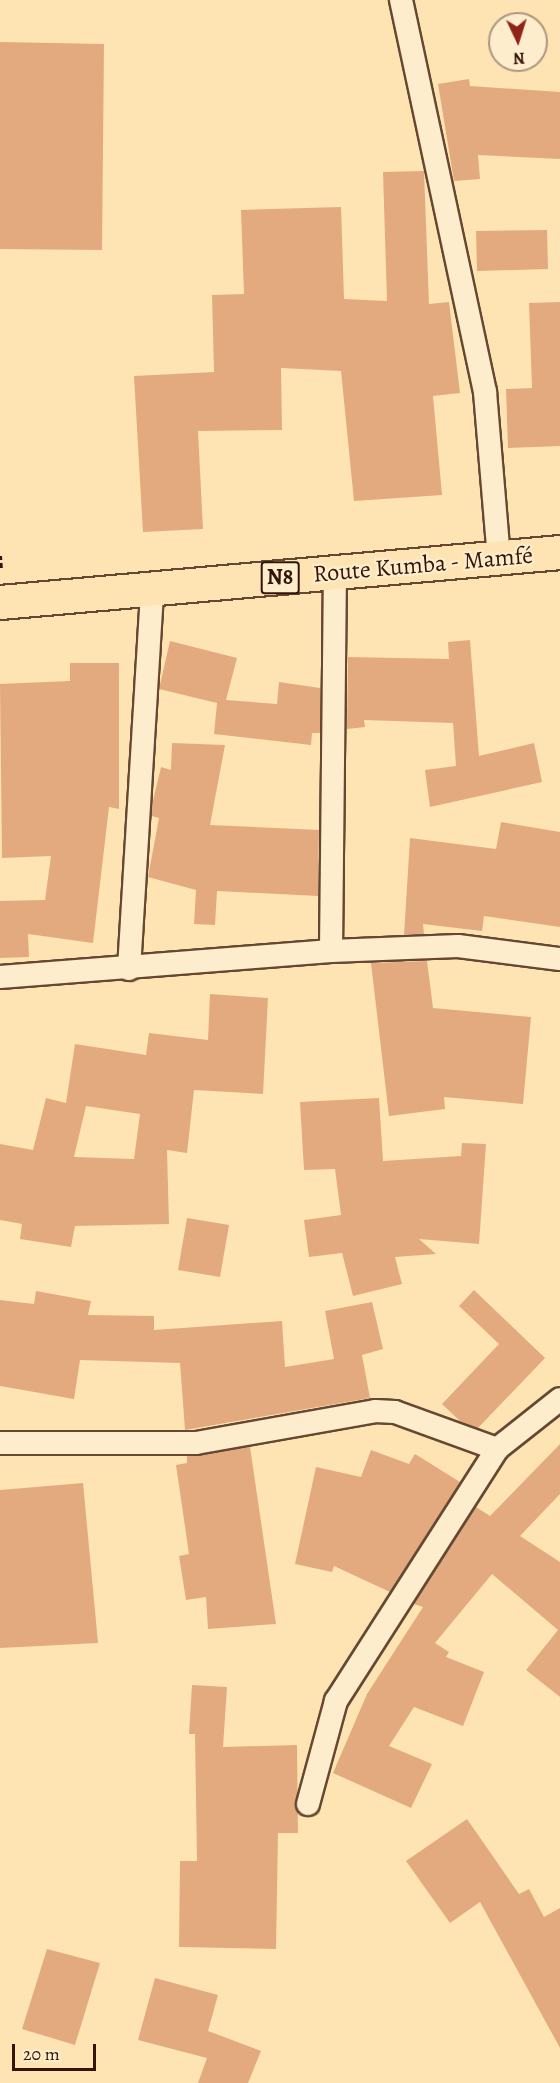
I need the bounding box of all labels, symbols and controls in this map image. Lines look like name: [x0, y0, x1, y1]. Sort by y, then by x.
north arrow: [488, 12, 548, 72]
text: N: [513, 47, 526, 69]
street label: Route Kumba - Mamfé: [312, 541, 534, 589]
road number: N8: [260, 559, 300, 597]
scale bar: [15, 2032, 99, 2070]
text: 20 m: [23, 2042, 60, 2066]

